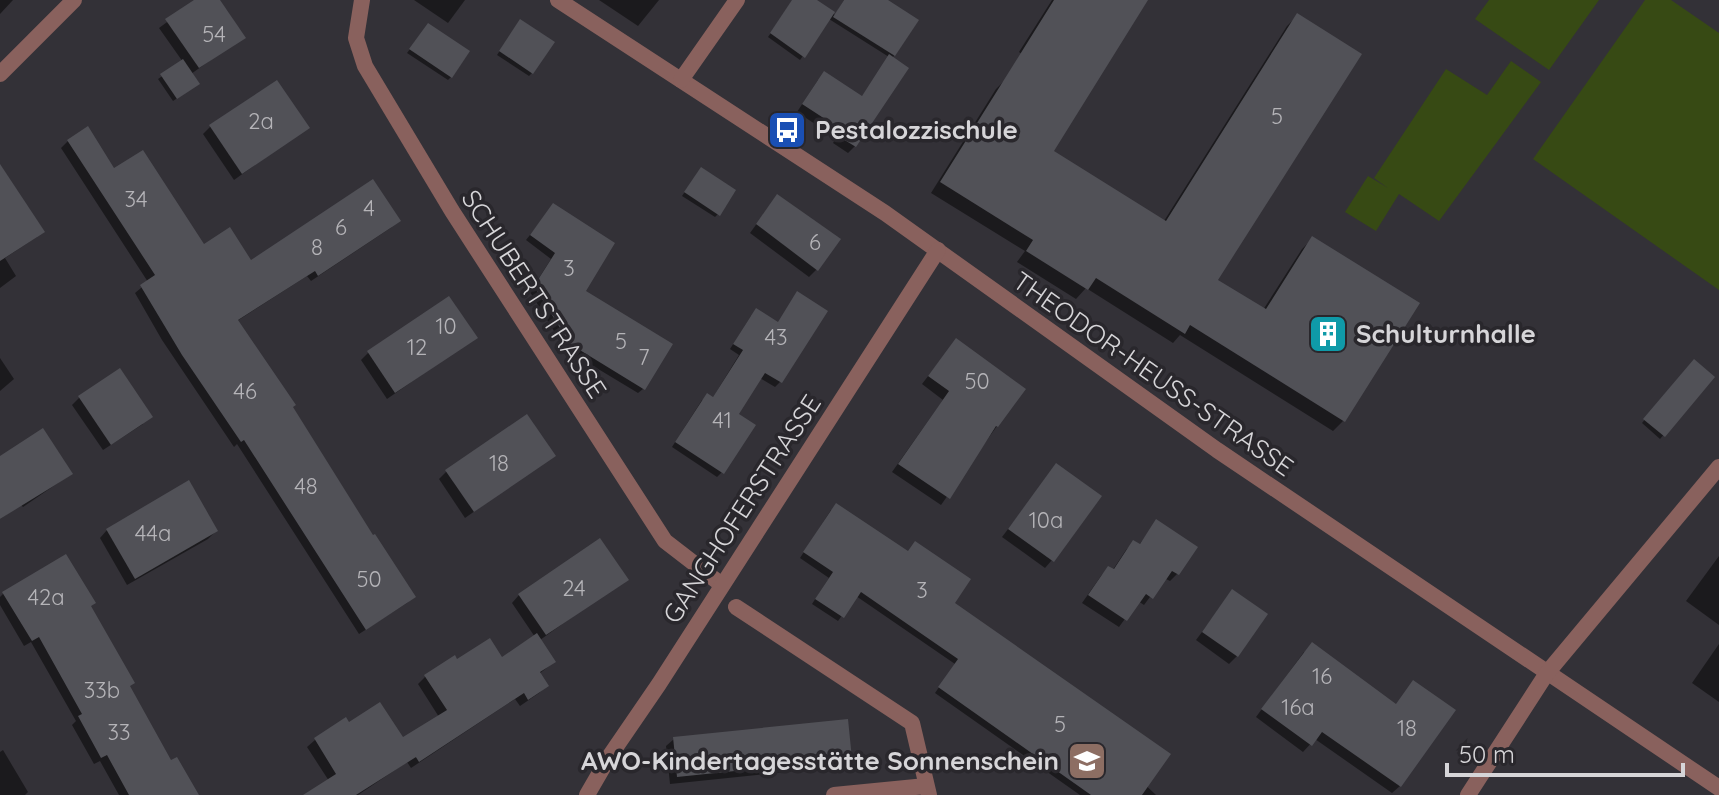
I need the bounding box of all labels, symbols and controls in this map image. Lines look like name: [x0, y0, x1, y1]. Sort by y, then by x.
house number: 54: [202, 20, 226, 48]
house number: 5: [1271, 102, 1283, 130]
house number: 2a: [248, 107, 274, 135]
bus stop icon: Pestalozzischule: [766, 109, 808, 151]
place label: Pestalozzischule: [815, 113, 1018, 146]
street label: SCHUBERTSTRASSE: [455, 183, 614, 404]
house number: 34: [124, 185, 148, 213]
house number: 4: [363, 194, 375, 222]
house number: 6: [335, 213, 347, 241]
house number: 6: [809, 228, 821, 256]
house number: 8: [311, 233, 323, 261]
house number: 3: [563, 254, 575, 282]
street label: THEODOR-HEUSS-STRASSE: [1007, 264, 1300, 483]
house number: 10: [435, 312, 457, 340]
building icon: Schulturnhalle: [1307, 313, 1349, 355]
place label: Schulturnhalle: [1356, 317, 1536, 350]
house number: 43: [764, 323, 788, 351]
house number: 5: [615, 327, 627, 355]
house number: 12: [407, 333, 427, 361]
house number: 7: [638, 343, 650, 371]
house number: 50: [964, 367, 990, 395]
house number: 46: [233, 377, 257, 405]
street label: GANGHOFERSTRASSE: [655, 388, 828, 629]
house number: 41: [712, 406, 732, 434]
house number: 18: [489, 449, 509, 477]
house number: 48: [294, 472, 318, 500]
house number: 10a: [1029, 506, 1063, 534]
house number: 44a: [135, 519, 171, 547]
house number: 50: [356, 565, 382, 593]
house number: 24: [562, 574, 586, 602]
house number: 3: [916, 576, 928, 604]
house number: 42a: [27, 583, 65, 611]
house number: 16: [1312, 662, 1332, 690]
house number: 33b: [84, 676, 120, 704]
house number: 16a: [1281, 693, 1315, 721]
house number: 5: [1054, 710, 1066, 738]
house number: 18: [1397, 714, 1417, 742]
house number: 33: [107, 718, 131, 746]
scale bar: [1447, 727, 1683, 777]
text: 50 m: [1459, 739, 1515, 769]
school or university icon: AWO-Kindertagesstätte Sonnenschein: [1066, 740, 1108, 782]
place label: AWO-Kindertagesstätte Sonnenschein: [581, 744, 1059, 777]

